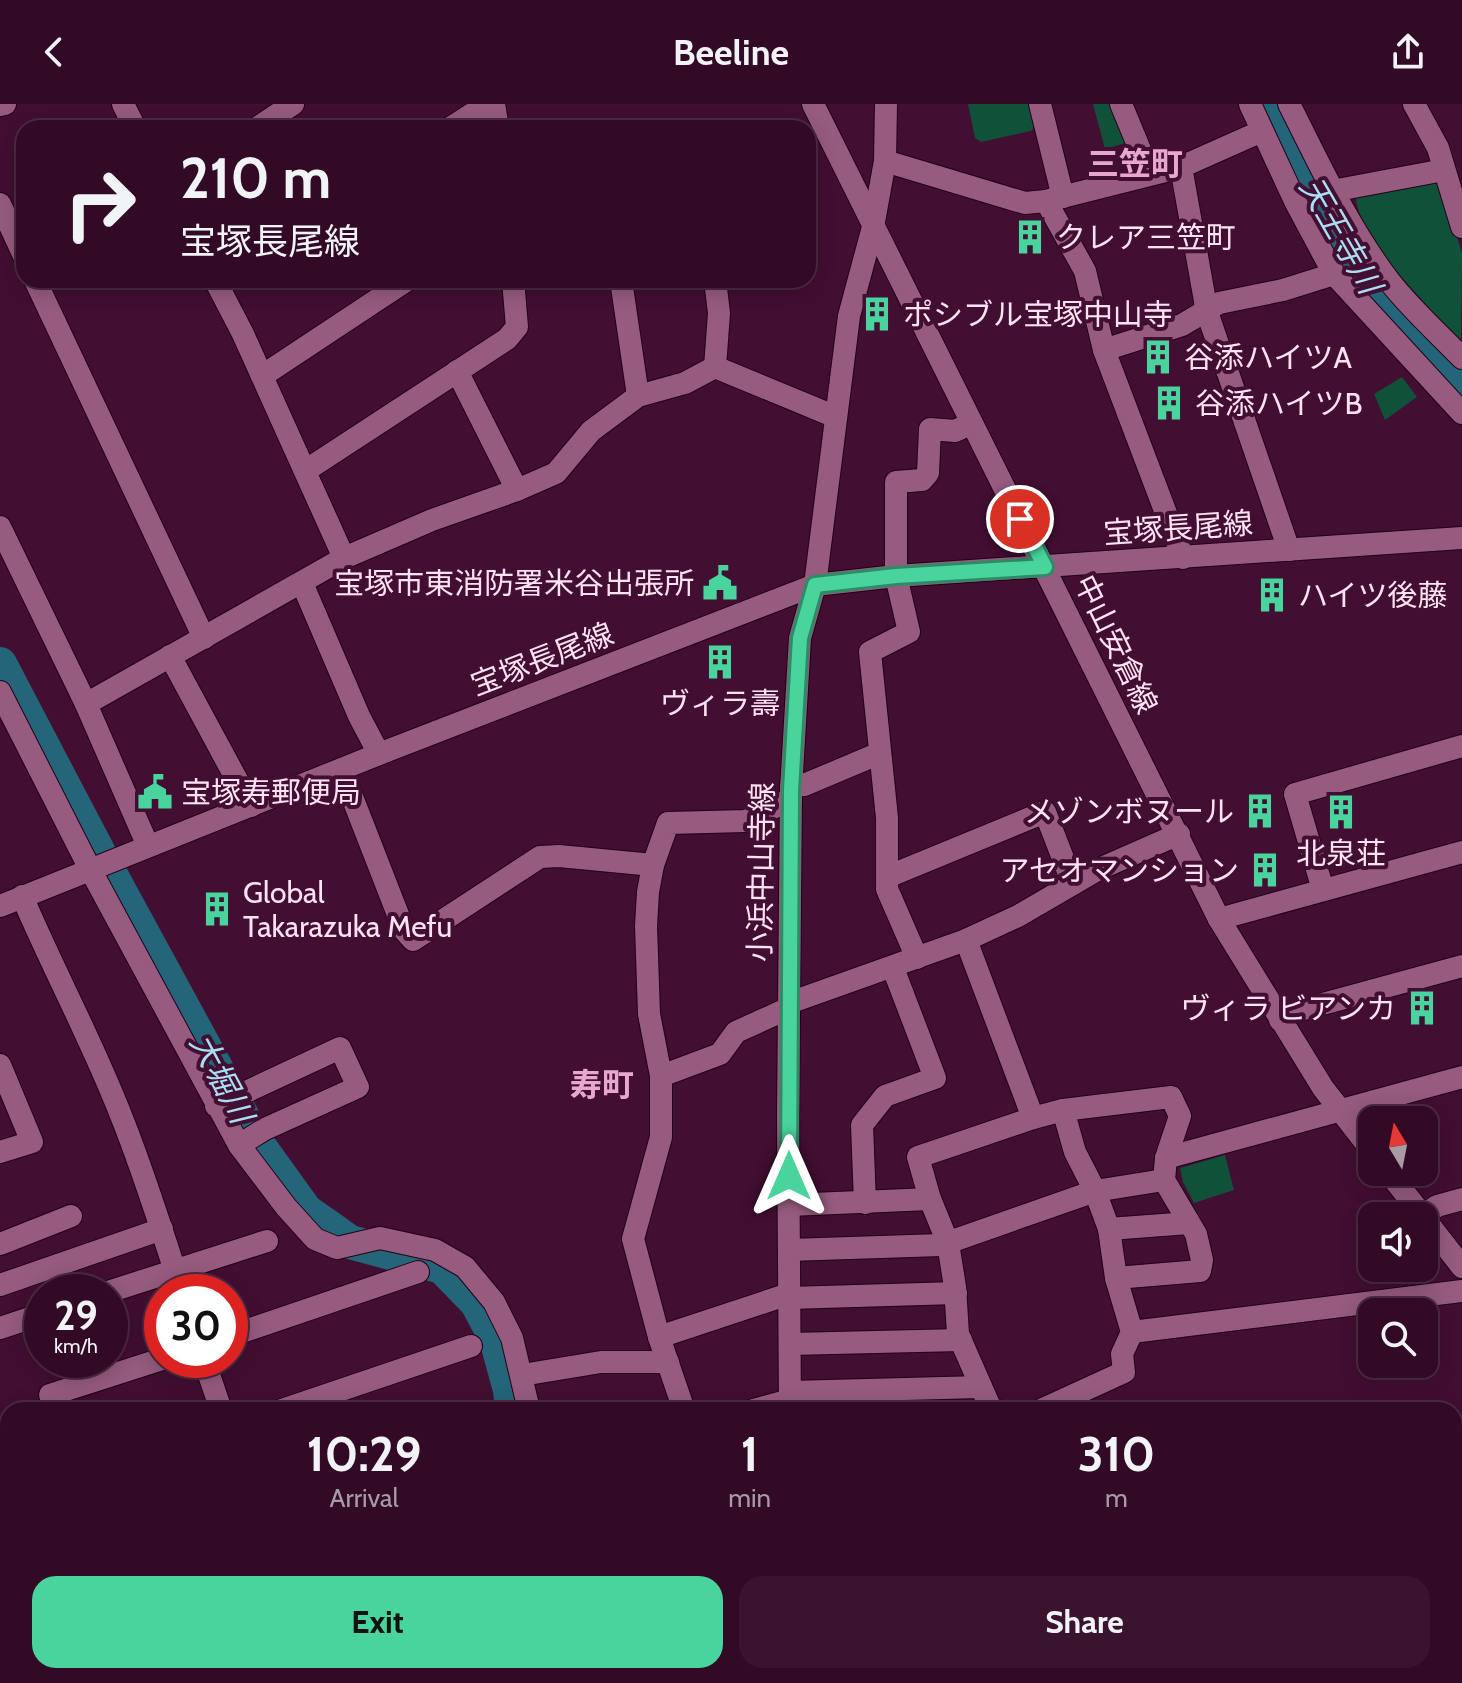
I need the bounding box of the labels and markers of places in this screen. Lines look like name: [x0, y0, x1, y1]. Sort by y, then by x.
building icon: クレア三笠町: [1011, 218, 1049, 256]
place label: クレア三笠町: [1056, 219, 1236, 256]
building icon: ポシブル宝塚中山寺: [858, 295, 896, 333]
place label: ポシブル宝塚中山寺: [903, 296, 1173, 333]
building icon: 谷添ハイツA: [1139, 338, 1177, 376]
place label: 谷添ハイツA: [1184, 339, 1352, 376]
building icon: 谷添ハイツB: [1150, 384, 1188, 422]
place label: 谷添ハイツB: [1195, 385, 1362, 422]
pin: [986, 485, 1054, 553]
public building icon: 宝塚市東消防署米谷出張所: [701, 564, 739, 602]
place label: 宝塚市東消防署米谷出張所: [334, 565, 694, 602]
building icon: ハイツ後藤: [1253, 576, 1291, 614]
place label: ハイツ後藤: [1298, 577, 1447, 614]
building icon: ヴィラ壽: [701, 643, 739, 681]
place label: ヴィラ壽: [660, 685, 780, 722]
public building icon: 宝塚寿郵便局: [136, 773, 174, 811]
place label: 宝塚寿郵便局: [181, 774, 361, 811]
building icon: メゾンボヌール: [1241, 792, 1279, 830]
place label: メゾンボヌール: [1024, 793, 1234, 830]
building icon: 北泉荘: [1322, 793, 1360, 831]
place label: 北泉荘: [1296, 835, 1386, 872]
building icon: アセオマンション: [1246, 851, 1284, 889]
place label: アセオマンション: [1000, 852, 1239, 889]
place label: Global Takarazuka Mefu: [243, 874, 452, 945]
building icon: Global Takarazuka Mefu: [198, 890, 236, 928]
building icon: ヴィラ ビアンカ: [1403, 989, 1441, 1027]
place label: ヴィラ ビアンカ: [1180, 990, 1396, 1027]

